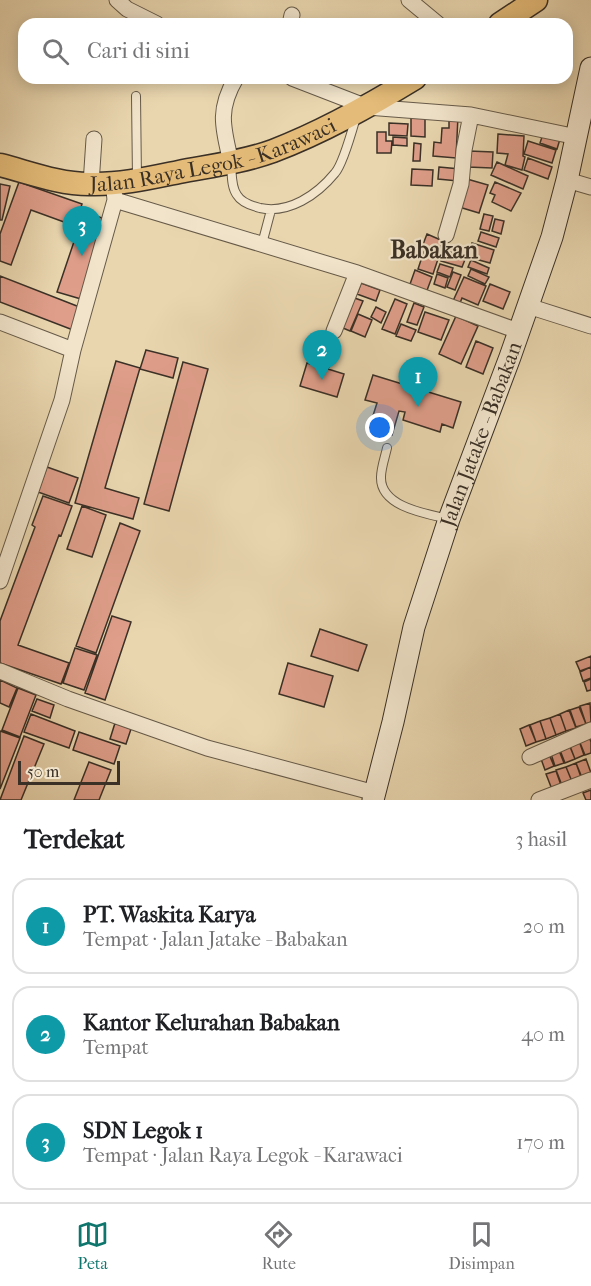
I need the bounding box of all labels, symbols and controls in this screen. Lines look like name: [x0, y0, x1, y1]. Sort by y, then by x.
search box: [18, 18, 573, 84]
icon: search: [39, 35, 72, 68]
text: Cari di sini: [87, 38, 190, 64]
street label: Jalan Raya Legok - Karawaci: [88, 113, 340, 196]
pin: 3: [62, 206, 101, 256]
district label: Babakan: [390, 236, 479, 264]
pin: 2: [302, 330, 342, 380]
street label: Jalan Jatake - Babakan: [435, 338, 526, 532]
pin: 1: [398, 358, 438, 407]
your location: [365, 413, 394, 442]
scale bar: [18, 758, 120, 786]
text: 50 m: [27, 762, 59, 781]
text: Terdekat: [24, 824, 125, 855]
text: 3 hasil: [515, 828, 567, 851]
text: PT. Waskita Karya: [83, 902, 256, 928]
text: 1: [42, 915, 49, 938]
text: 20 m: [523, 915, 565, 938]
text: Tempat · Jalan Jatake - Babakan: [83, 928, 348, 951]
text: Kantor Kelurahan Babakan: [83, 1010, 340, 1036]
text: 2: [40, 1023, 51, 1046]
text: 40 m: [521, 1023, 565, 1046]
text: Tempat: [83, 1036, 149, 1059]
text: SDN Legok 1: [83, 1118, 203, 1144]
text: 3: [41, 1131, 50, 1154]
text: 170 m: [516, 1131, 565, 1154]
text: Tempat · Jalan Raya Legok - Karawaci: [83, 1144, 403, 1167]
tab: Peta: [76, 1218, 109, 1273]
tab: Rute: [262, 1218, 296, 1273]
tab: Disimpan: [448, 1218, 515, 1273]

